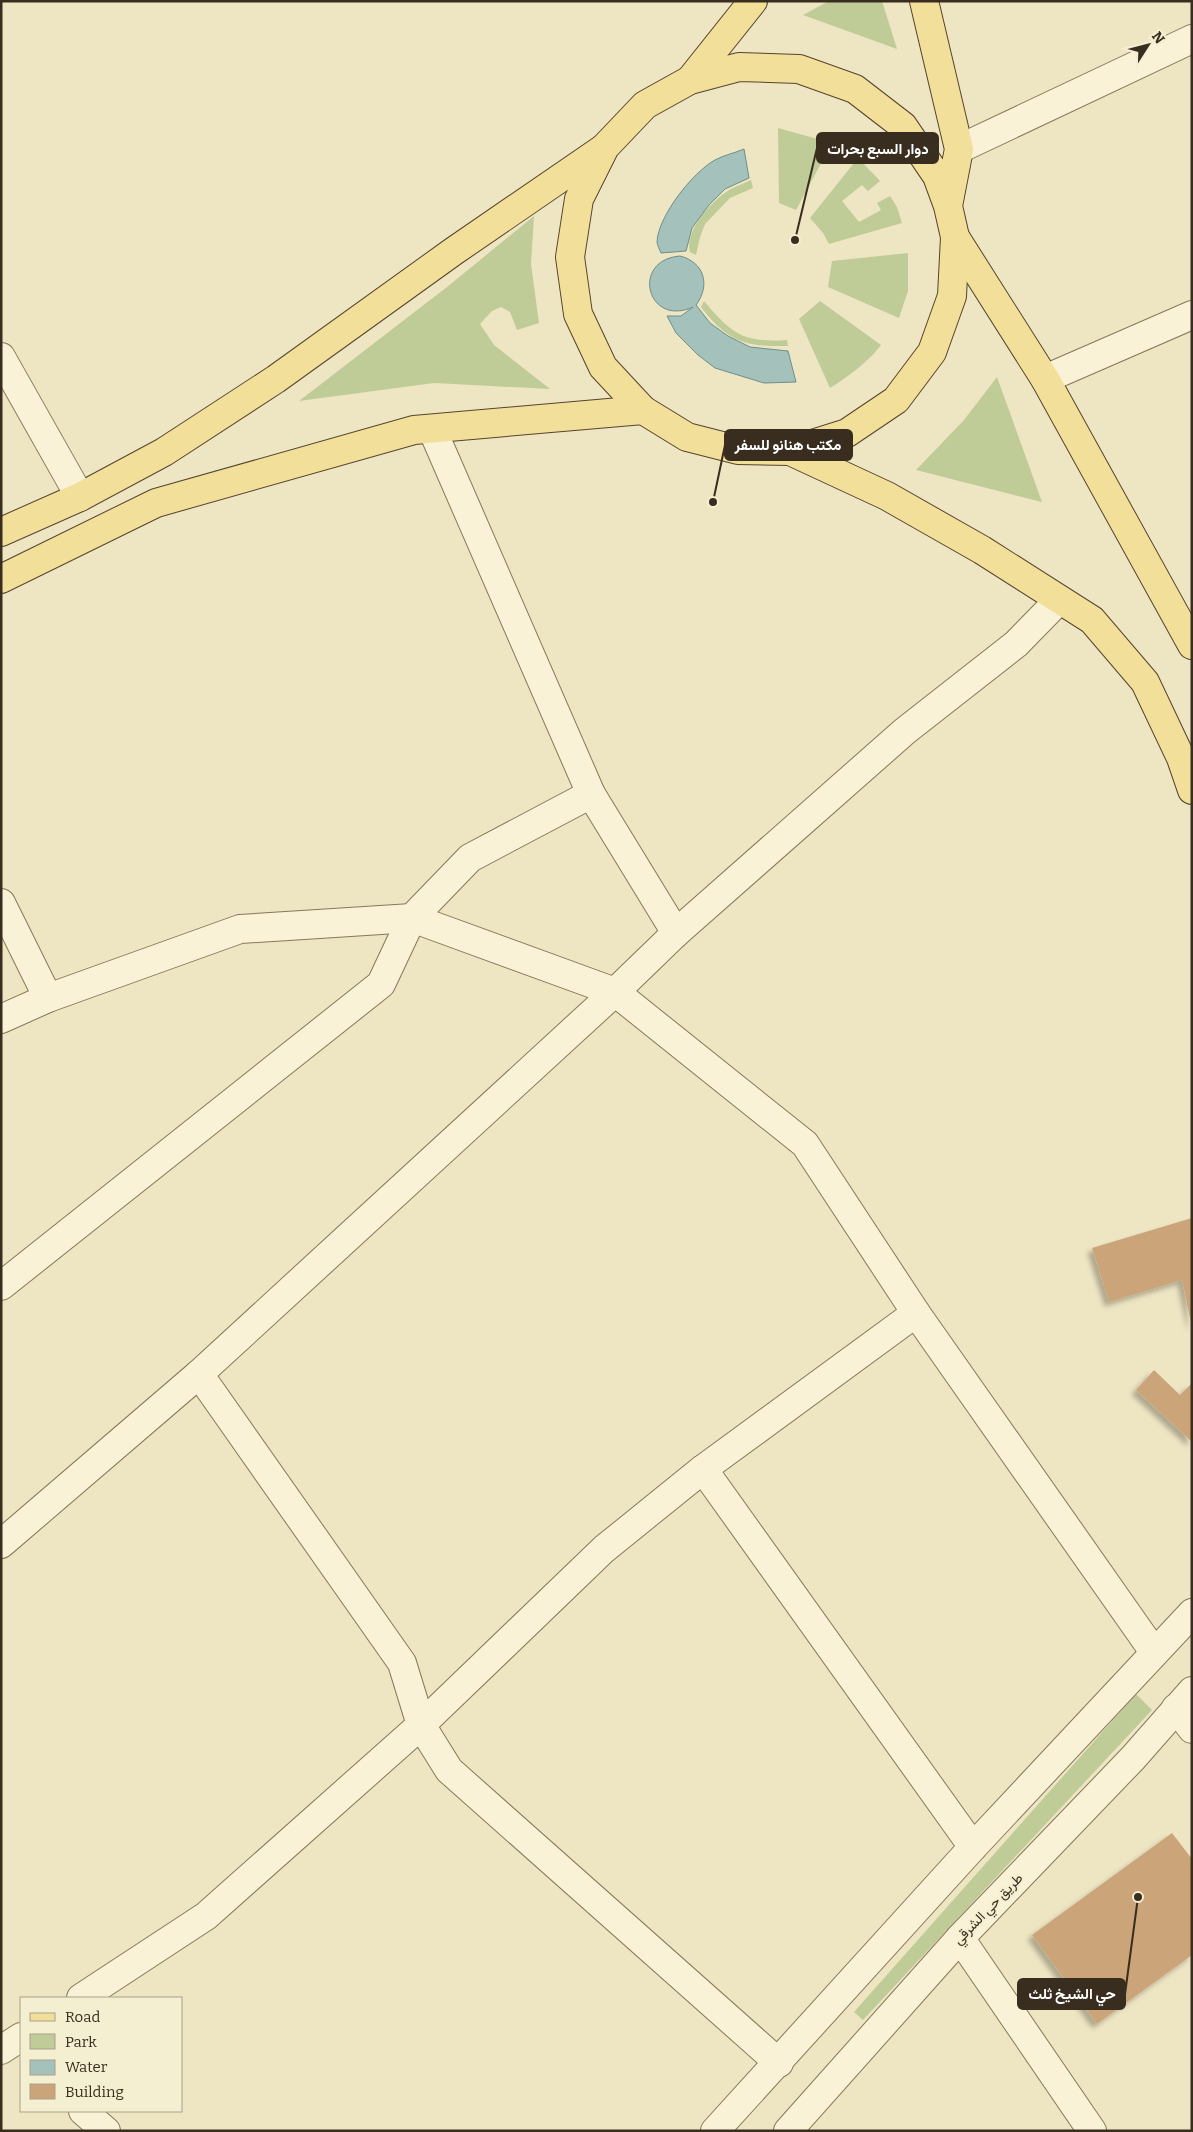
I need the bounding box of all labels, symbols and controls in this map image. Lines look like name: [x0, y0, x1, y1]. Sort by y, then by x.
north arrow: [1123, 20, 1173, 70]
text: N: [1148, 28, 1168, 47]
callout: دوار السبع بحرات: [817, 133, 938, 163]
text: دوار السبع بحرات: [827, 140, 929, 159]
callout: مكتب هنانو للسفر: [725, 430, 852, 460]
text: مكتب هنانو للسفر: [734, 436, 841, 454]
street label: طريق حي الشرقي: [950, 1870, 1028, 1950]
callout: حي الشيخ ثلث: [1018, 1979, 1125, 2009]
text: حي الشيخ ثلث: [1028, 1985, 1116, 2007]
legend: [20, 1997, 182, 2112]
text: Road: [65, 2008, 100, 2026]
text: Park: [65, 2033, 97, 2051]
text: Water: [65, 2058, 108, 2076]
text: Building: [65, 2083, 124, 2101]

